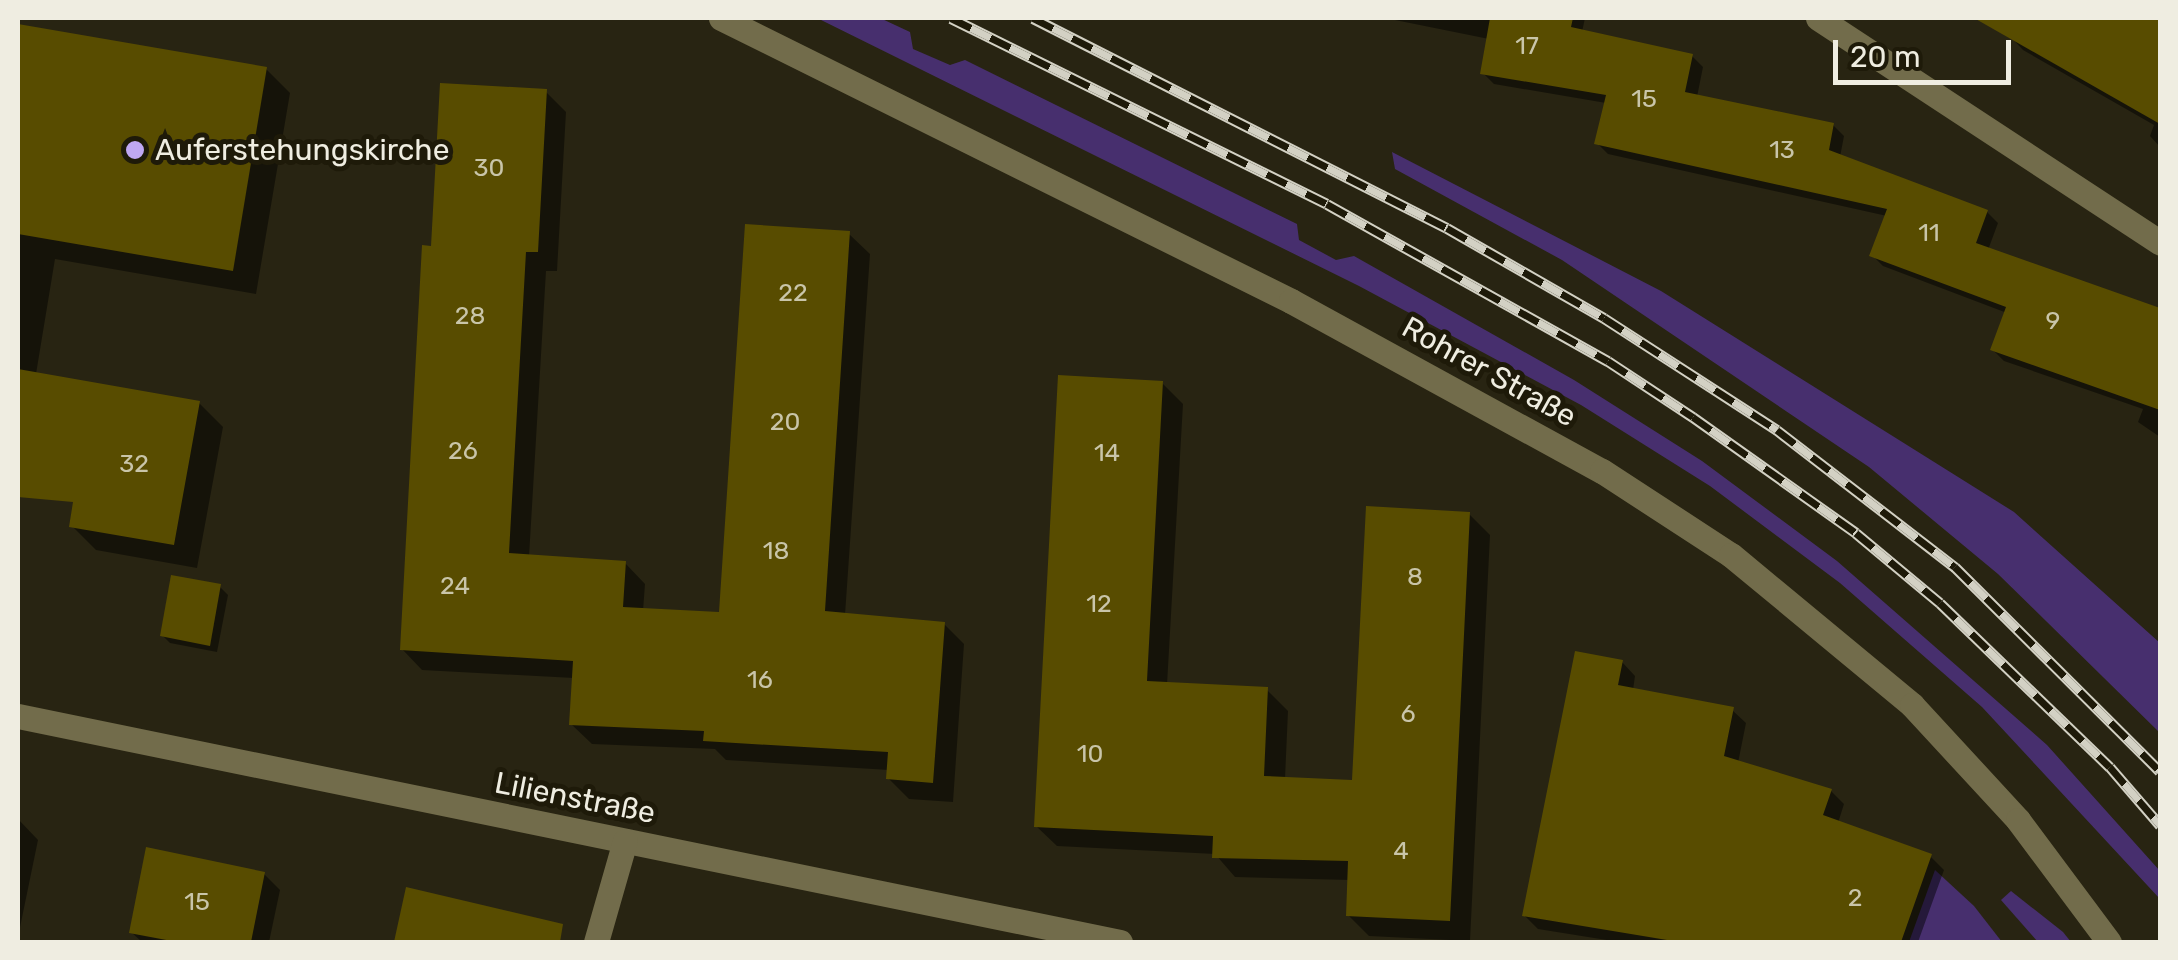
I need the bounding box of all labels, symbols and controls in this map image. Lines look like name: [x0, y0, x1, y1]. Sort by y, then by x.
scale bar: [1838, 20, 2016, 82]
house number: 17: [1515, 31, 1539, 61]
text: 20 m: [1850, 39, 1921, 75]
house number: 15: [1631, 84, 1657, 114]
place label: Auferstehungskirche: [155, 132, 449, 168]
house number: 13: [1769, 135, 1795, 165]
marker: Auferstehungskirche: [124, 139, 146, 161]
house number: 30: [474, 153, 504, 183]
house number: 11: [1918, 218, 1940, 248]
house number: 22: [778, 278, 808, 308]
house number: 28: [455, 301, 485, 331]
house number: 9: [2046, 306, 2060, 336]
street label: Rohrer Straße: [1395, 309, 1583, 435]
house number: 20: [770, 407, 800, 437]
house number: 26: [448, 436, 478, 466]
house number: 14: [1094, 438, 1120, 468]
house number: 32: [119, 449, 149, 479]
house number: 18: [763, 536, 789, 566]
house number: 8: [1407, 562, 1423, 592]
house number: 24: [440, 571, 470, 601]
house number: 12: [1086, 589, 1112, 619]
house number: 16: [747, 665, 773, 695]
house number: 6: [1400, 699, 1416, 729]
house number: 10: [1077, 739, 1103, 769]
street label: Lilienstraße: [492, 765, 658, 831]
house number: 4: [1393, 836, 1409, 866]
house number: 2: [1848, 883, 1862, 913]
house number: 15: [184, 887, 210, 917]

